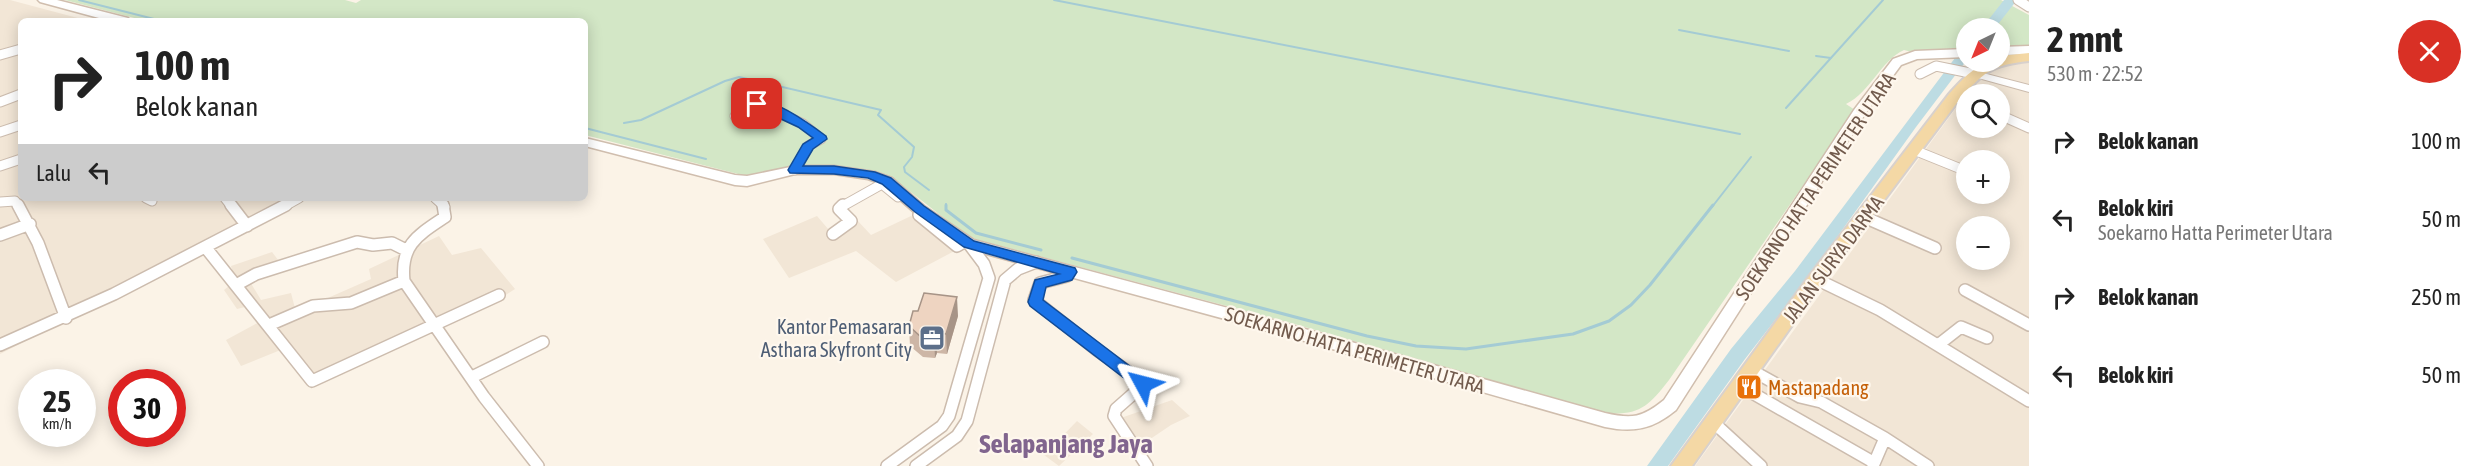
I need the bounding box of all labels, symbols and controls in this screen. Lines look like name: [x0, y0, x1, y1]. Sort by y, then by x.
north arrow: [1956, 18, 2010, 72]
map controls: [1956, 18, 2010, 270]
text: 2 mnt: [2047, 18, 2123, 60]
button: close: [2398, 20, 2461, 83]
text: 100 m: [135, 41, 230, 89]
icon: right: [36, 42, 114, 120]
text: 530 m · 22:52: [2047, 62, 2143, 85]
street label: SOEKARNO HATTA PERIMETER UTARA: [1730, 68, 1900, 304]
pin: [731, 78, 782, 129]
button: search: [1956, 84, 2010, 138]
icon: arrive: [740, 87, 773, 120]
text: Belok kanan: [135, 91, 258, 122]
icon: right: [2047, 125, 2080, 158]
text: Belok kanan: [2098, 128, 2199, 154]
text: 100 m: [2411, 128, 2461, 154]
button: +: [1956, 150, 2010, 204]
icon: left: [83, 156, 116, 189]
text: Lalu: [36, 160, 71, 186]
street label: JALAN SURYA DARMA: [1778, 191, 1888, 327]
text: Belok kiri: [2098, 195, 2173, 221]
icon: left: [2047, 203, 2080, 236]
text: 50 m: [2421, 206, 2461, 232]
button: −: [1956, 216, 2010, 270]
text: Soekarno Hatta Perimeter Utara: [2098, 221, 2333, 244]
icon: right: [2047, 281, 2080, 314]
text: Belok kanan: [2098, 284, 2199, 310]
text: 250 m: [2411, 284, 2461, 310]
street label: SOEKARNO HATTA PERIMETER UTARA: [1222, 302, 1488, 398]
place label: Kantor Pemasaran Asthara Skyfront City: [761, 315, 912, 361]
office icon: Kantor Pemasaran Asthara Skyfront City: [917, 323, 947, 353]
position arrow: [1111, 352, 1175, 416]
icon: left: [2047, 359, 2080, 392]
text: Belok kiri: [2098, 362, 2173, 388]
text: 50 m: [2421, 362, 2461, 388]
speed limit sign: 30: [108, 369, 186, 447]
restaurant icon: Mastapadang: [1734, 372, 1764, 402]
place label: Mastapadang: [1768, 376, 1869, 399]
text: 25: [43, 384, 71, 418]
text: km/h: [42, 415, 72, 432]
district label: Selapanjang Jaya: [979, 428, 1153, 459]

